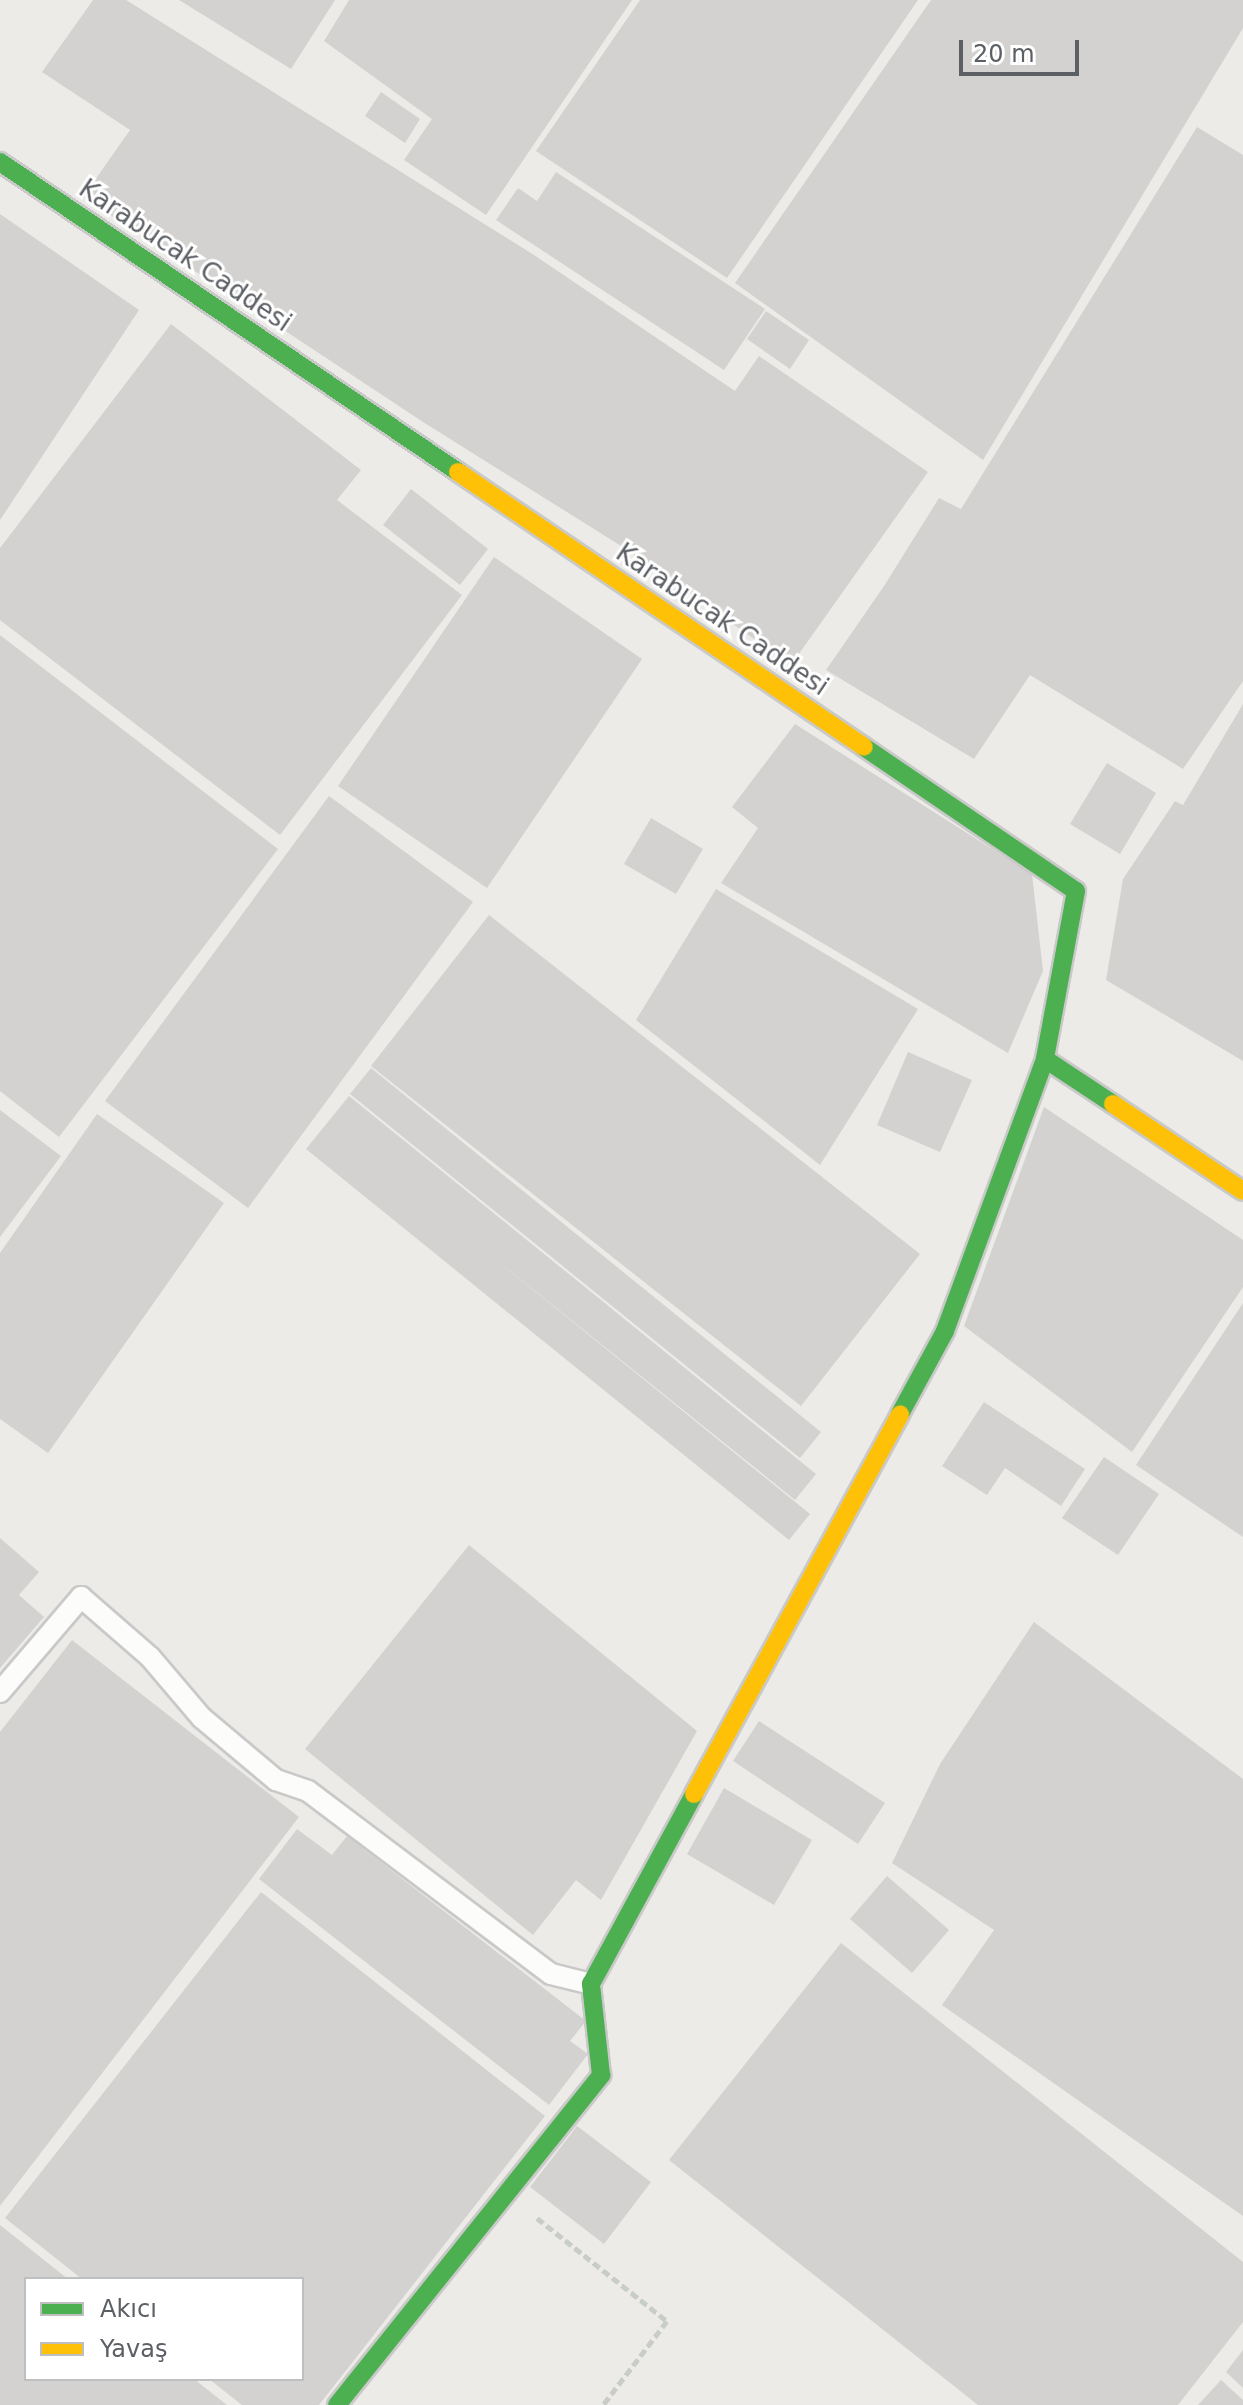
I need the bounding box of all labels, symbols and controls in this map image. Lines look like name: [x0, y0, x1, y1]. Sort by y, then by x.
scale bar: [963, 24, 1083, 74]
text: 20 m: [973, 40, 1035, 68]
street label: Karabucak Caddesi: [73, 173, 297, 339]
street label: Karabucak Caddesi: [610, 537, 834, 703]
legend: [24, 2277, 304, 2381]
text: Akıcı: [100, 2295, 157, 2323]
text: Yavaş: [100, 2335, 167, 2363]

